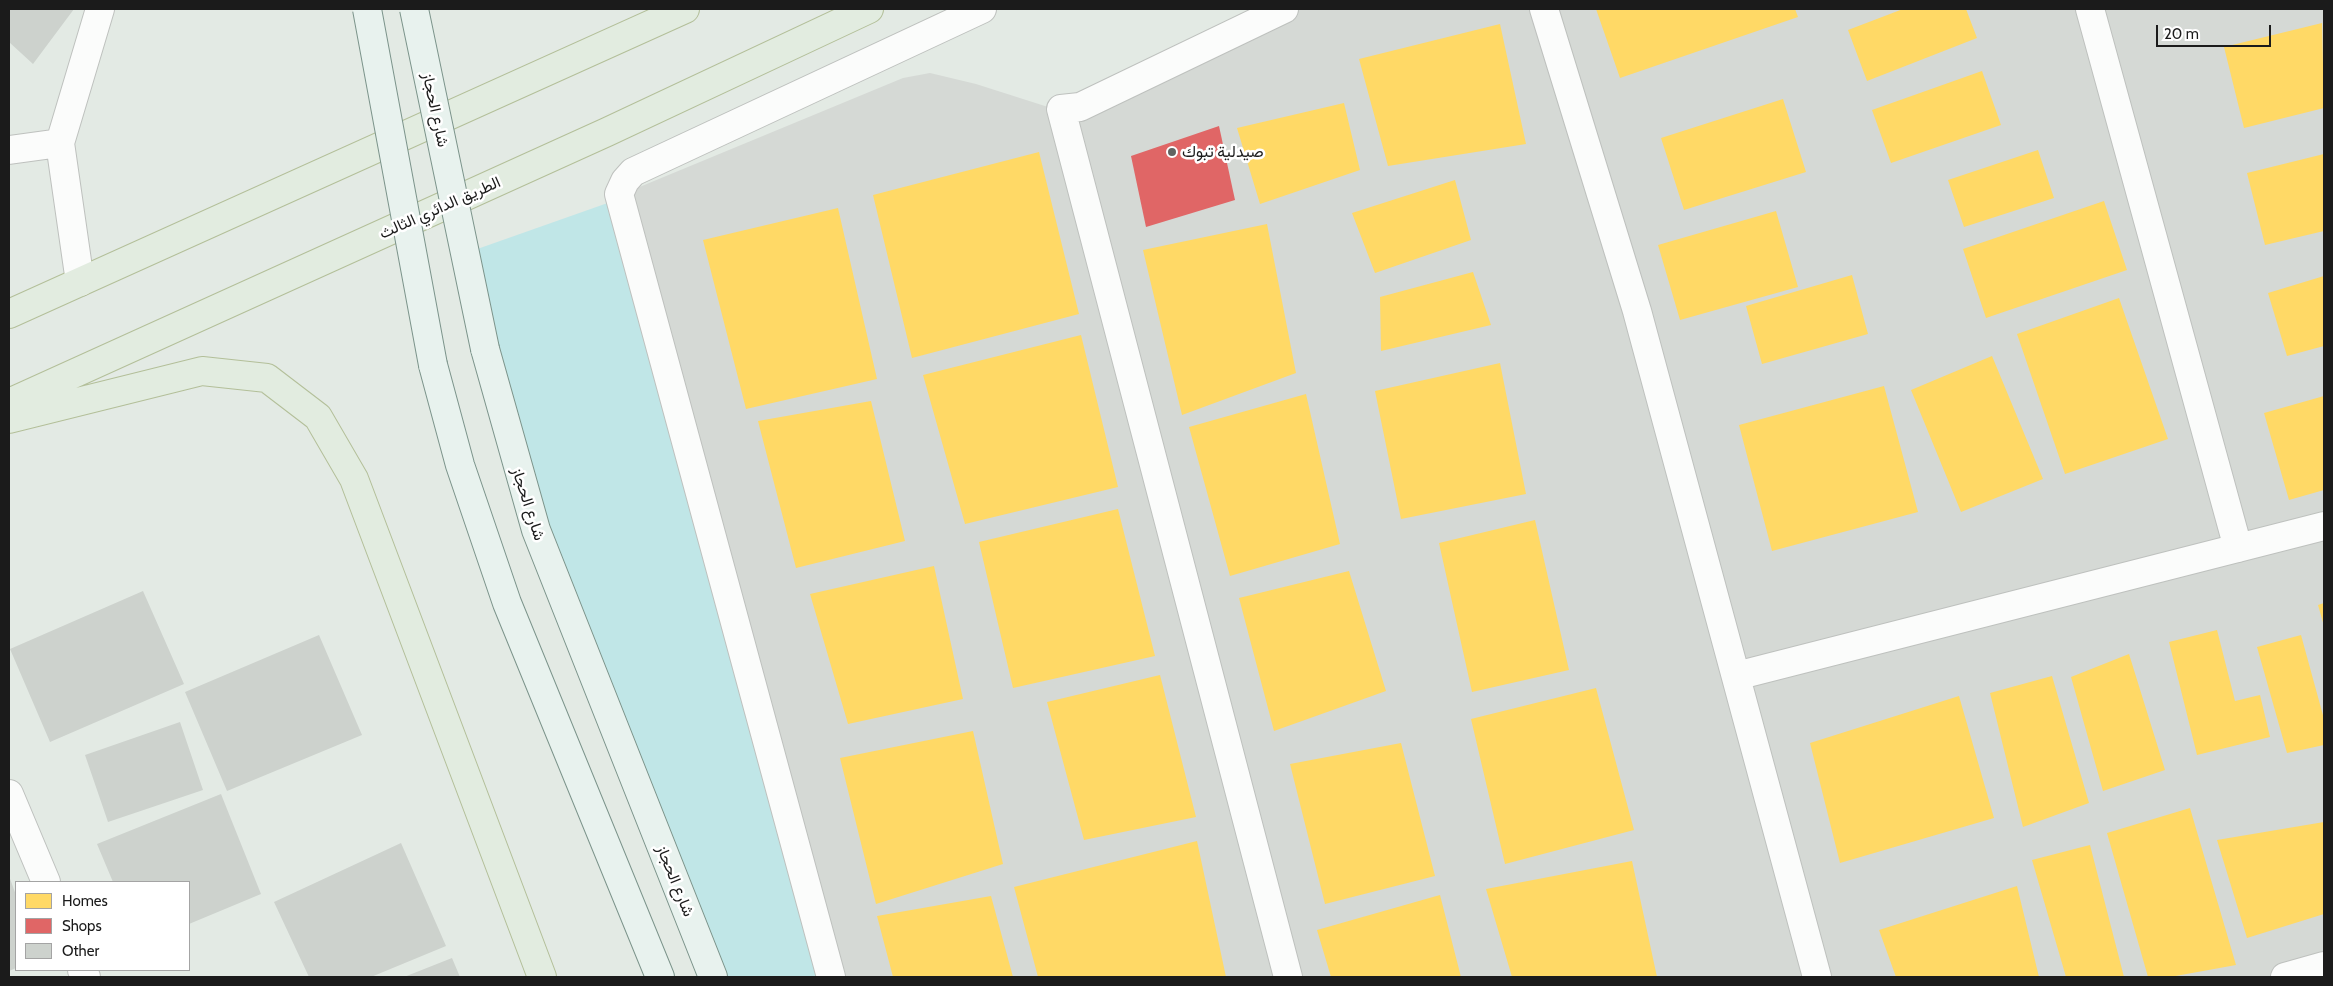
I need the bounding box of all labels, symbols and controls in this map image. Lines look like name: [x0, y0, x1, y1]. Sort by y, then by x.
scale bar: [2158, 15, 2273, 47]
text: 20 m: [2164, 25, 2199, 43]
street label: شارع الحجاز: [418, 71, 452, 149]
place label: صيدلية تبوك: [1182, 142, 1264, 162]
marker: صيدلية تبوك: [1166, 146, 1178, 158]
street label: الطريق الدائري الثالث: [376, 173, 504, 243]
street label: شارع الحجاز: [507, 465, 549, 543]
street label: شارع الحجاز: [652, 842, 698, 920]
legend: [15, 881, 190, 971]
text: Homes: [62, 892, 108, 910]
text: Shops: [62, 917, 102, 935]
text: Other: [62, 942, 99, 960]

